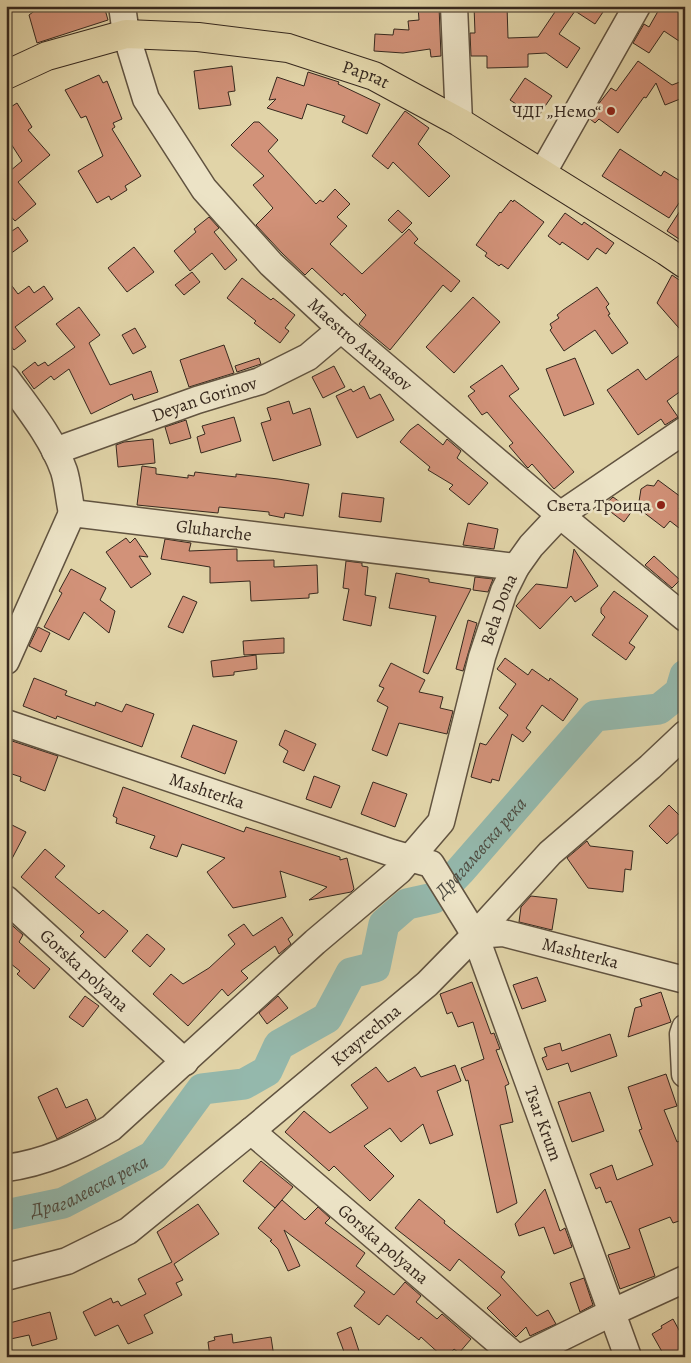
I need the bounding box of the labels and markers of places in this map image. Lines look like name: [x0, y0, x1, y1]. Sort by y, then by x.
place label: ЧДГ „Немо“: [512, 99, 601, 123]
marker: ЧДГ „Немо“: [605, 105, 617, 117]
place label: Света Троица: [547, 493, 652, 517]
marker: Света Троица: [655, 499, 667, 511]

